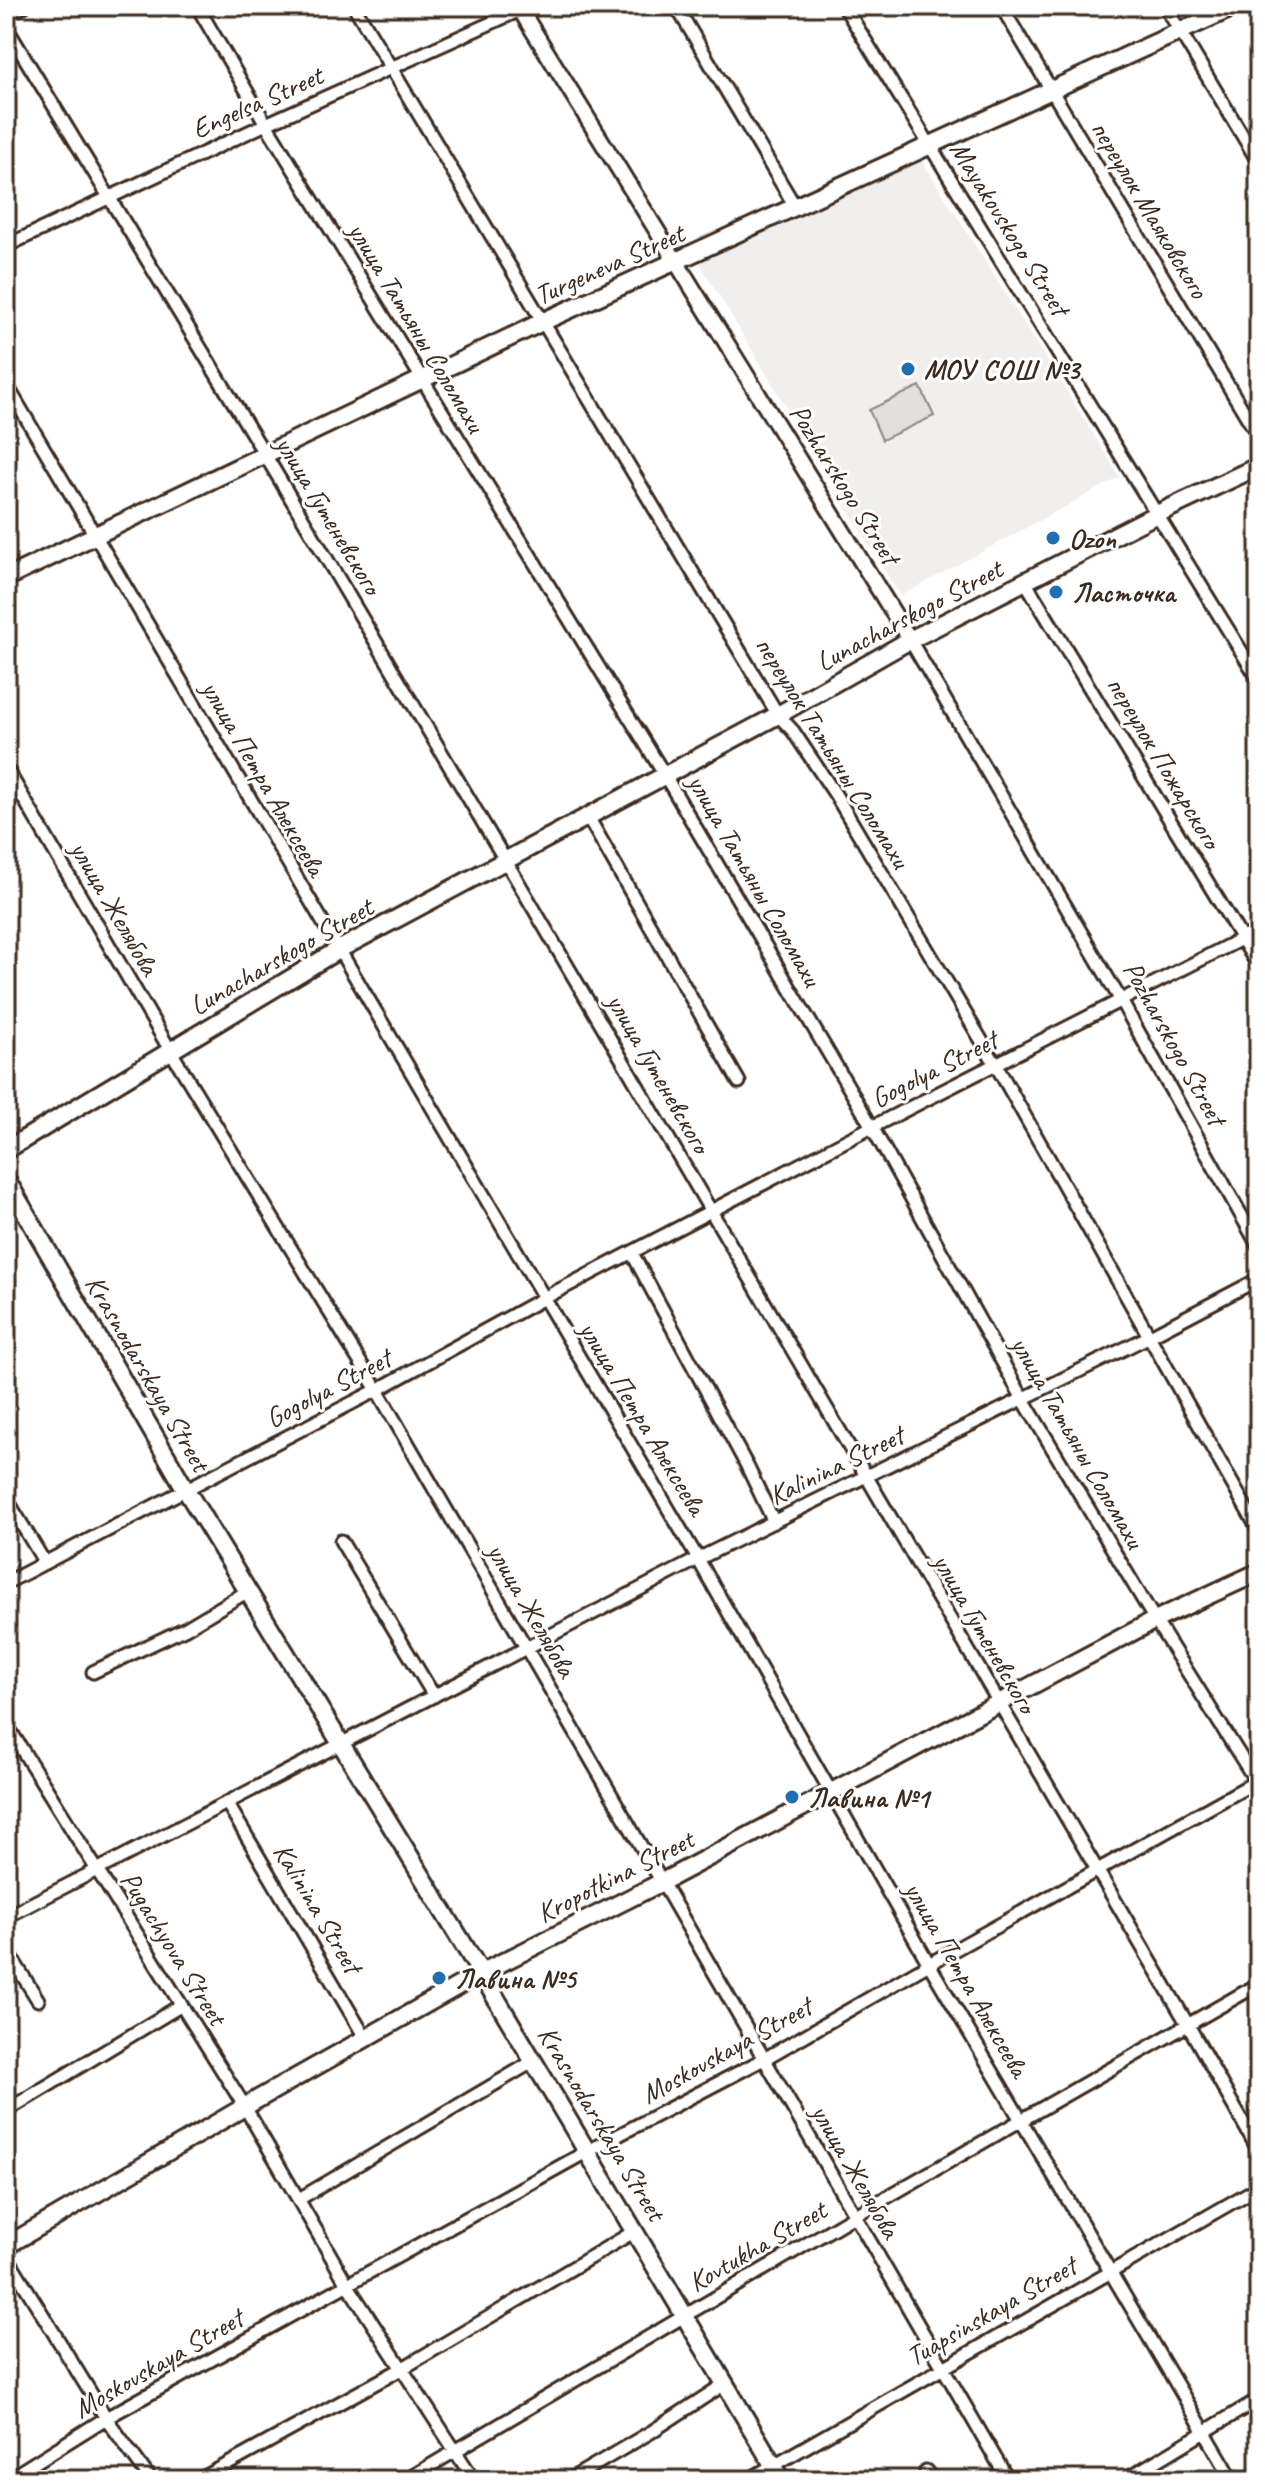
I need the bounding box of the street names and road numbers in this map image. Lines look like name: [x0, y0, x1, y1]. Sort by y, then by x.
street label: Engelsa Street: [186, 57, 330, 146]
street label: переулок Маяковского: [1083, 114, 1218, 306]
street label: Mayakovskogo Street: [942, 134, 1080, 325]
street label: улица Татьяны Соломахи: [339, 214, 494, 440]
street label: Turgeneva Street: [529, 214, 692, 313]
street label: Pozharskogo Street: [782, 398, 910, 574]
street label: улица Гутеневского: [267, 428, 392, 603]
street label: Lunacharskogo Street: [810, 550, 1010, 679]
street label: переулок Татьяны Соломахи: [748, 630, 919, 876]
street label: переулок Пожарского: [1099, 669, 1231, 857]
street label: улица Петра Алексеева: [193, 672, 335, 884]
street label: улица Татьяны Соломахи: [679, 766, 831, 994]
street label: улица Желябова: [62, 833, 168, 983]
street label: Lunacharskogo Street: [183, 888, 381, 1023]
street label: Pozharskogo Street: [1116, 955, 1236, 1134]
street label: улица Гутеневского: [598, 985, 720, 1162]
street label: Gogolya Street: [865, 1021, 1006, 1116]
street label: Krasnodarskaya Street: [78, 1269, 220, 1480]
street label: улица Петра Алексеева: [570, 1313, 716, 1524]
street label: улица Татьяны Соломахи: [1002, 1328, 1154, 1556]
street label: Gogolya Street: [259, 1339, 400, 1436]
street label: Kalinina Street: [763, 1416, 912, 1513]
street label: улица Желябова: [479, 1535, 585, 1685]
street label: улица Гутеневского: [924, 1545, 1046, 1722]
street label: Kropotkina Street: [531, 1820, 702, 1930]
street label: Kalinina Street: [266, 1837, 372, 1983]
street label: Pugachyova Street: [113, 1865, 236, 2034]
street label: улица Петра Алексеева: [896, 1873, 1038, 2085]
street label: Moskovskaya Street: [635, 1987, 821, 2111]
street label: Krasnodarskaya Street: [530, 2019, 675, 2229]
street label: улица Желябова: [803, 2096, 909, 2246]
street label: Kovtukha Street: [682, 2191, 835, 2299]
street label: Tuapsinskaya Street: [900, 2246, 1085, 2374]
street label: Moskovskaya Street: [67, 2299, 252, 2426]

